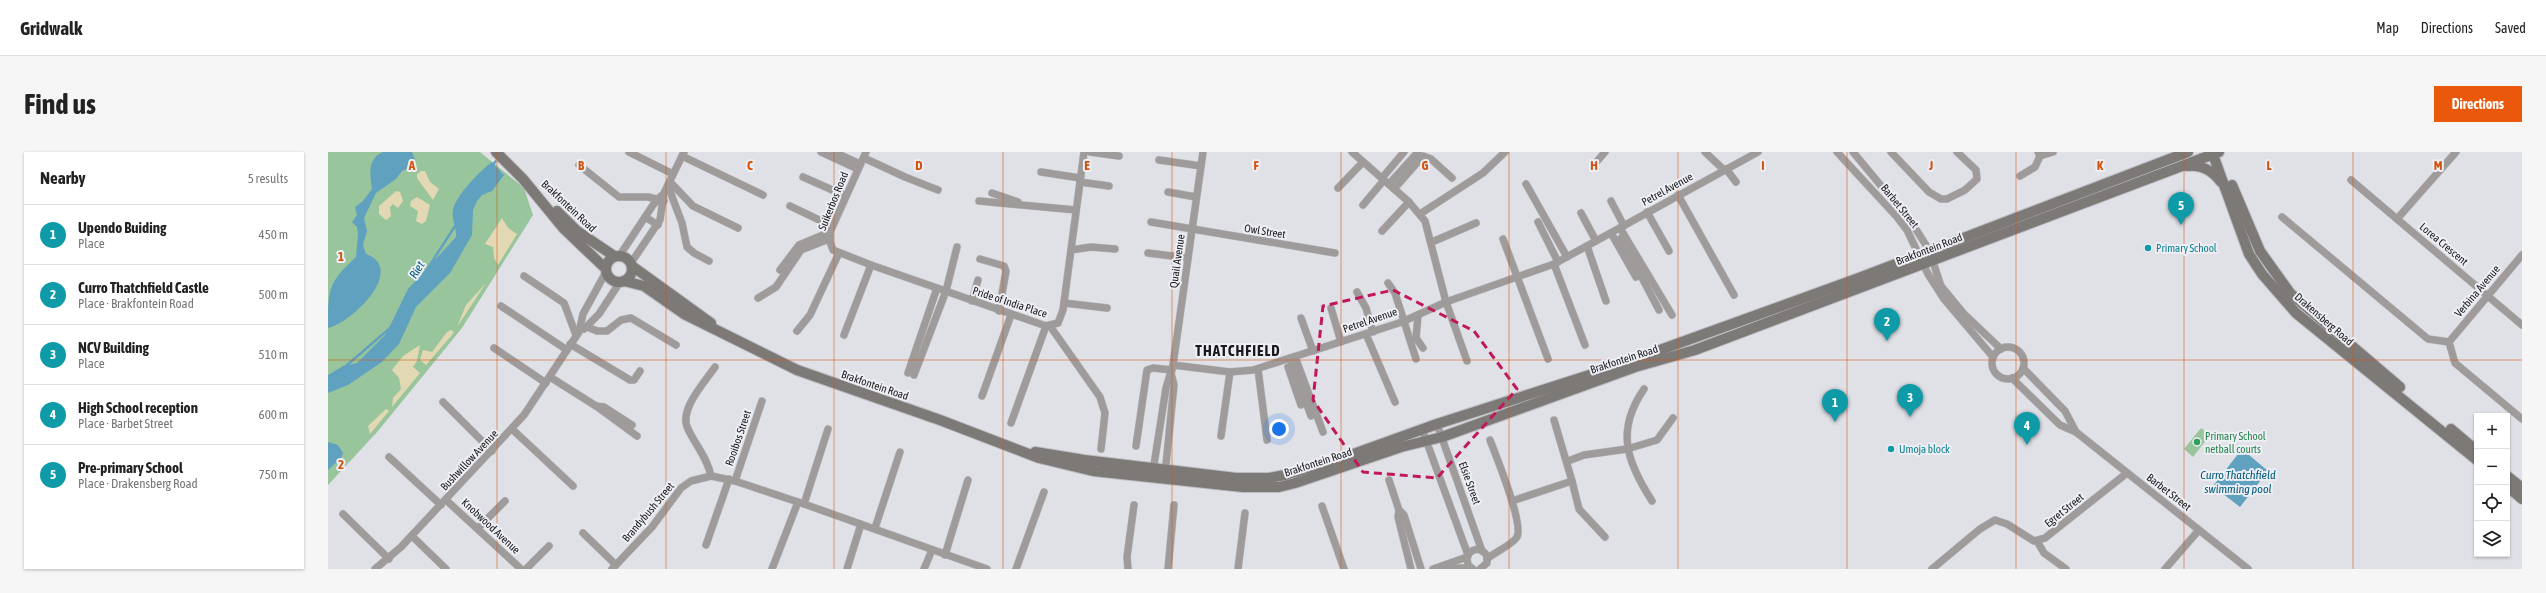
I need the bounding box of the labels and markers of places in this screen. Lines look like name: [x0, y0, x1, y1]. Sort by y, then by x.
pin: 5: [2168, 192, 2194, 225]
place label: Primary School: [2156, 242, 2217, 254]
marker: Primary School: [2143, 243, 2153, 253]
pin: 2: [1874, 308, 1900, 341]
pin: 3: [1897, 384, 1923, 417]
pin: 1: [1822, 389, 1848, 422]
pin: 4: [2014, 412, 2040, 445]
place label: Primary School netball courts: [2205, 430, 2266, 455]
marker: Primary School netball courts: [2192, 437, 2202, 447]
place label: Umoja block: [1899, 443, 1950, 455]
marker: Umoja block: [1886, 444, 1896, 454]

